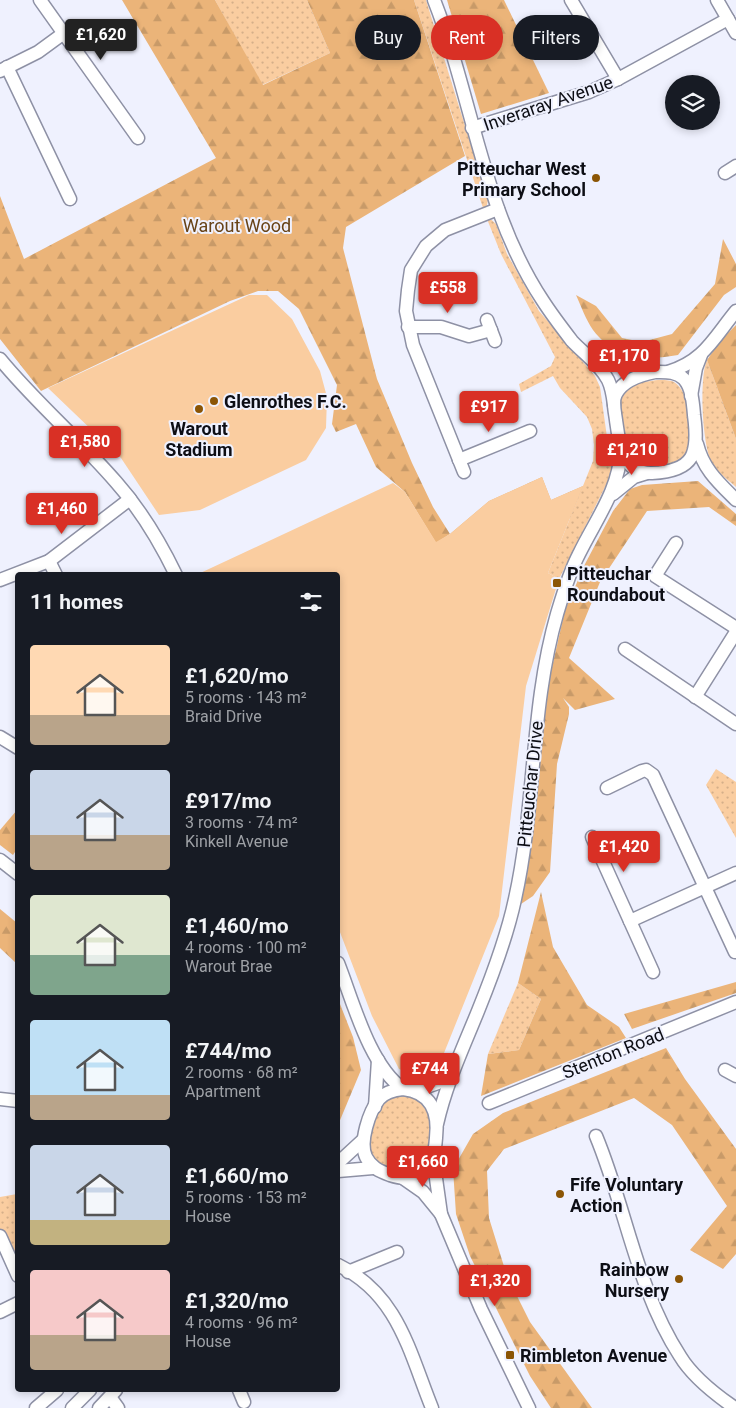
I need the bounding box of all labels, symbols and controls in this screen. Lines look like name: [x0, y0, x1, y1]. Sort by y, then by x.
chip: Buy: [355, 15, 421, 60]
chip: Rent: [431, 15, 503, 60]
chip: Filters: [513, 15, 599, 60]
pin: £1,620: [60, 18, 142, 61]
text: £1,620: [76, 25, 126, 44]
street label: Inveraray Avenue: [480, 71, 616, 135]
map controls: [665, 75, 720, 130]
button: layers: [665, 75, 720, 130]
place label: Pitteuchar West Primary School: [457, 158, 586, 200]
marker: Pitteuchar West Primary School: [590, 172, 602, 184]
park label: Warout Wood: [183, 215, 291, 236]
pin: £558: [418, 272, 478, 314]
text: £558: [429, 278, 467, 297]
pin: £1,170: [583, 340, 665, 382]
text: £1,170: [599, 346, 649, 365]
pin: £917: [459, 390, 519, 433]
place label: Glenrothes F.C.: [224, 391, 347, 412]
marker: Glenrothes F.C.: [208, 395, 220, 407]
text: £917: [470, 397, 508, 416]
marker: Warout Stadium: [193, 403, 205, 415]
place label: Warout Stadium: [165, 418, 233, 460]
pin: £1,580: [44, 426, 126, 468]
text: £1,580: [60, 432, 110, 451]
pin: £1,210: [591, 434, 673, 476]
text: £1,210: [607, 440, 657, 459]
pin: £1,460: [21, 492, 103, 535]
text: £1,460: [37, 499, 87, 518]
place label: Pitteuchar Roundabout: [567, 563, 665, 605]
marker: Pitteuchar Roundabout: [551, 577, 563, 589]
icon: filters: [297, 588, 325, 616]
text: 11 homes: [30, 590, 123, 614]
text: £1,620/mo: [185, 664, 289, 688]
icon: home: [70, 665, 130, 725]
text: 5 rooms · 143 m²: [185, 688, 307, 707]
text: Braid Drive: [185, 707, 262, 726]
street label: Pitteuchar Drive: [513, 720, 547, 848]
text: £917/mo: [185, 789, 271, 813]
icon: home: [70, 790, 130, 850]
text: 3 rooms · 74 m²: [185, 813, 298, 832]
pin: £1,420: [583, 830, 665, 873]
text: Kinkell Avenue: [185, 832, 288, 851]
text: £1,420: [599, 837, 649, 856]
text: £1,460/mo: [185, 914, 289, 938]
icon: home: [70, 915, 130, 975]
text: 4 rooms · 100 m²: [185, 938, 307, 957]
text: Warout Brae: [185, 957, 272, 976]
street label: Stenton Road: [559, 1023, 667, 1083]
text: £744/mo: [185, 1039, 271, 1063]
icon: home: [70, 1040, 130, 1100]
pin: £744: [400, 1052, 460, 1095]
text: £744: [411, 1059, 449, 1078]
text: 2 rooms · 68 m²: [185, 1063, 298, 1082]
text: Apartment: [185, 1082, 261, 1101]
pin: £1,660: [382, 1146, 464, 1188]
text: £1,660: [398, 1152, 448, 1171]
text: £1,660/mo: [185, 1164, 289, 1188]
icon: home: [70, 1165, 130, 1225]
place label: Fife Voluntary Action: [570, 1174, 684, 1216]
text: 5 rooms · 153 m²: [185, 1188, 307, 1207]
marker: Fife Voluntary Action: [554, 1188, 566, 1200]
text: House: [185, 1207, 231, 1226]
place label: Rainbow Nursery: [599, 1259, 670, 1301]
pin: £1,320: [454, 1264, 536, 1307]
text: £1,320: [470, 1271, 520, 1290]
marker: Rainbow Nursery: [673, 1273, 685, 1285]
text: £1,320/mo: [185, 1289, 289, 1313]
icon: home: [70, 1290, 130, 1350]
text: 4 rooms · 96 m²: [185, 1313, 298, 1332]
text: House: [185, 1332, 231, 1351]
place label: Rimbleton Avenue: [520, 1345, 668, 1366]
marker: Rimbleton Avenue: [504, 1349, 516, 1361]

